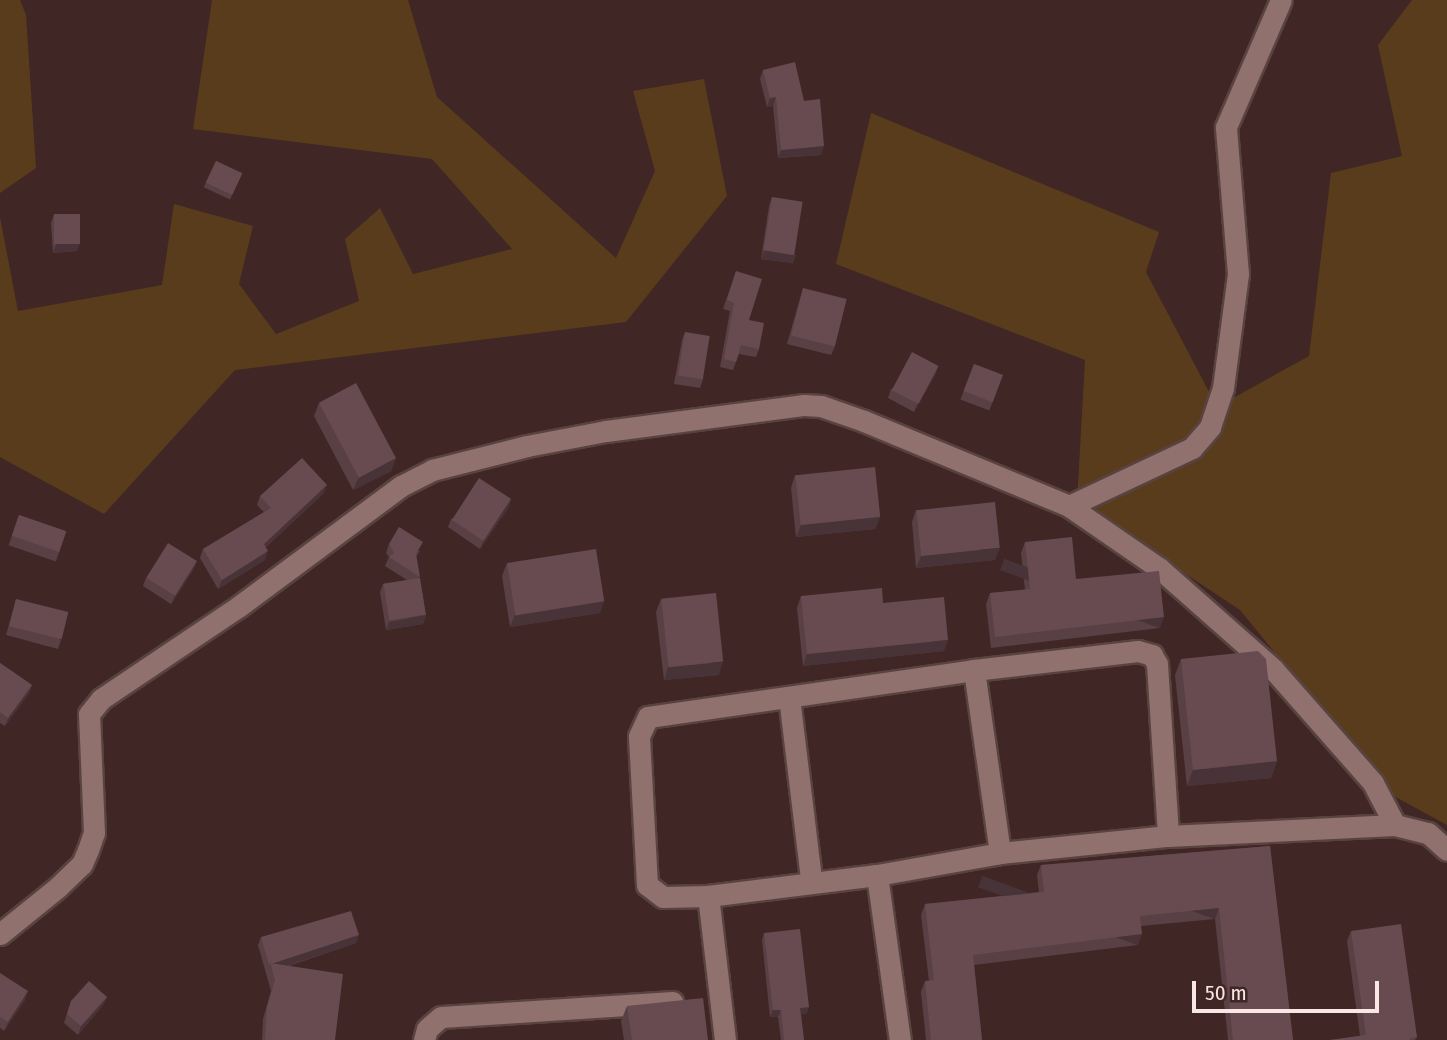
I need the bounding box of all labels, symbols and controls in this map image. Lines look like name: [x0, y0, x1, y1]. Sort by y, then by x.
scale bar: [1195, 967, 1382, 1011]
text: 50 m: [1205, 980, 1247, 1006]

